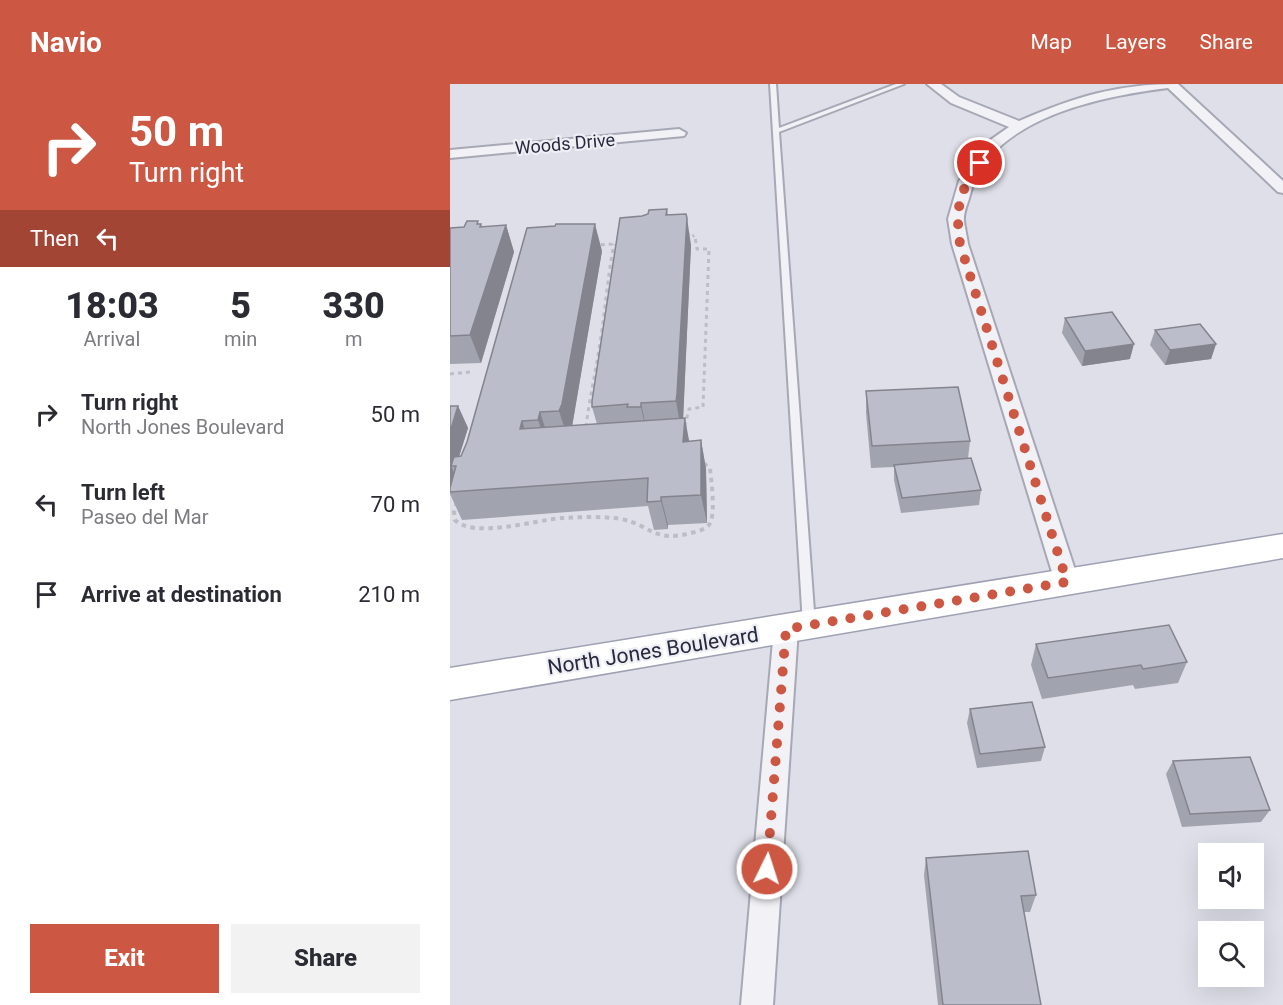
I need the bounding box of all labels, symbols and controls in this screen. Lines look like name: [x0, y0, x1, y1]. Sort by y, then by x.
text: Navio: [30, 26, 102, 59]
text: Map: [1030, 30, 1072, 54]
text: Layers: [1105, 30, 1166, 54]
text: Share: [1199, 30, 1253, 54]
text: 50 m: [129, 107, 224, 156]
icon: right: [30, 108, 108, 186]
street label: Woods Drive: [514, 129, 616, 158]
pin: [954, 137, 1005, 188]
icon: arrive: [963, 146, 996, 179]
text: Turn right: [129, 157, 244, 189]
icon: left: [91, 222, 124, 255]
text: Then: [30, 226, 79, 251]
text: 18:03: [65, 285, 159, 327]
text: 5: [230, 285, 251, 327]
text: 330: [323, 285, 385, 327]
text: Arrival: [84, 327, 140, 351]
text: min: [224, 327, 257, 351]
text: m: [345, 327, 362, 351]
text: Turn right: [81, 390, 178, 415]
icon: right: [30, 398, 63, 431]
text: 50 m: [371, 402, 420, 427]
text: North Jones Boulevard: [81, 415, 284, 439]
text: Turn left: [81, 480, 165, 505]
icon: left: [30, 488, 63, 521]
text: 70 m: [371, 492, 420, 517]
text: Paseo del Mar: [81, 505, 209, 529]
icon: arrive: [30, 578, 63, 611]
text: Arrive at destination: [81, 582, 282, 607]
text: 210 m: [358, 582, 420, 607]
street label: North Jones Boulevard: [546, 622, 760, 680]
position arrow: [735, 837, 799, 901]
map controls: [1198, 843, 1264, 987]
button: sound: [1198, 843, 1264, 909]
button: search: [1198, 921, 1264, 987]
button: Exit: [30, 924, 219, 993]
button: Share: [231, 924, 420, 993]

